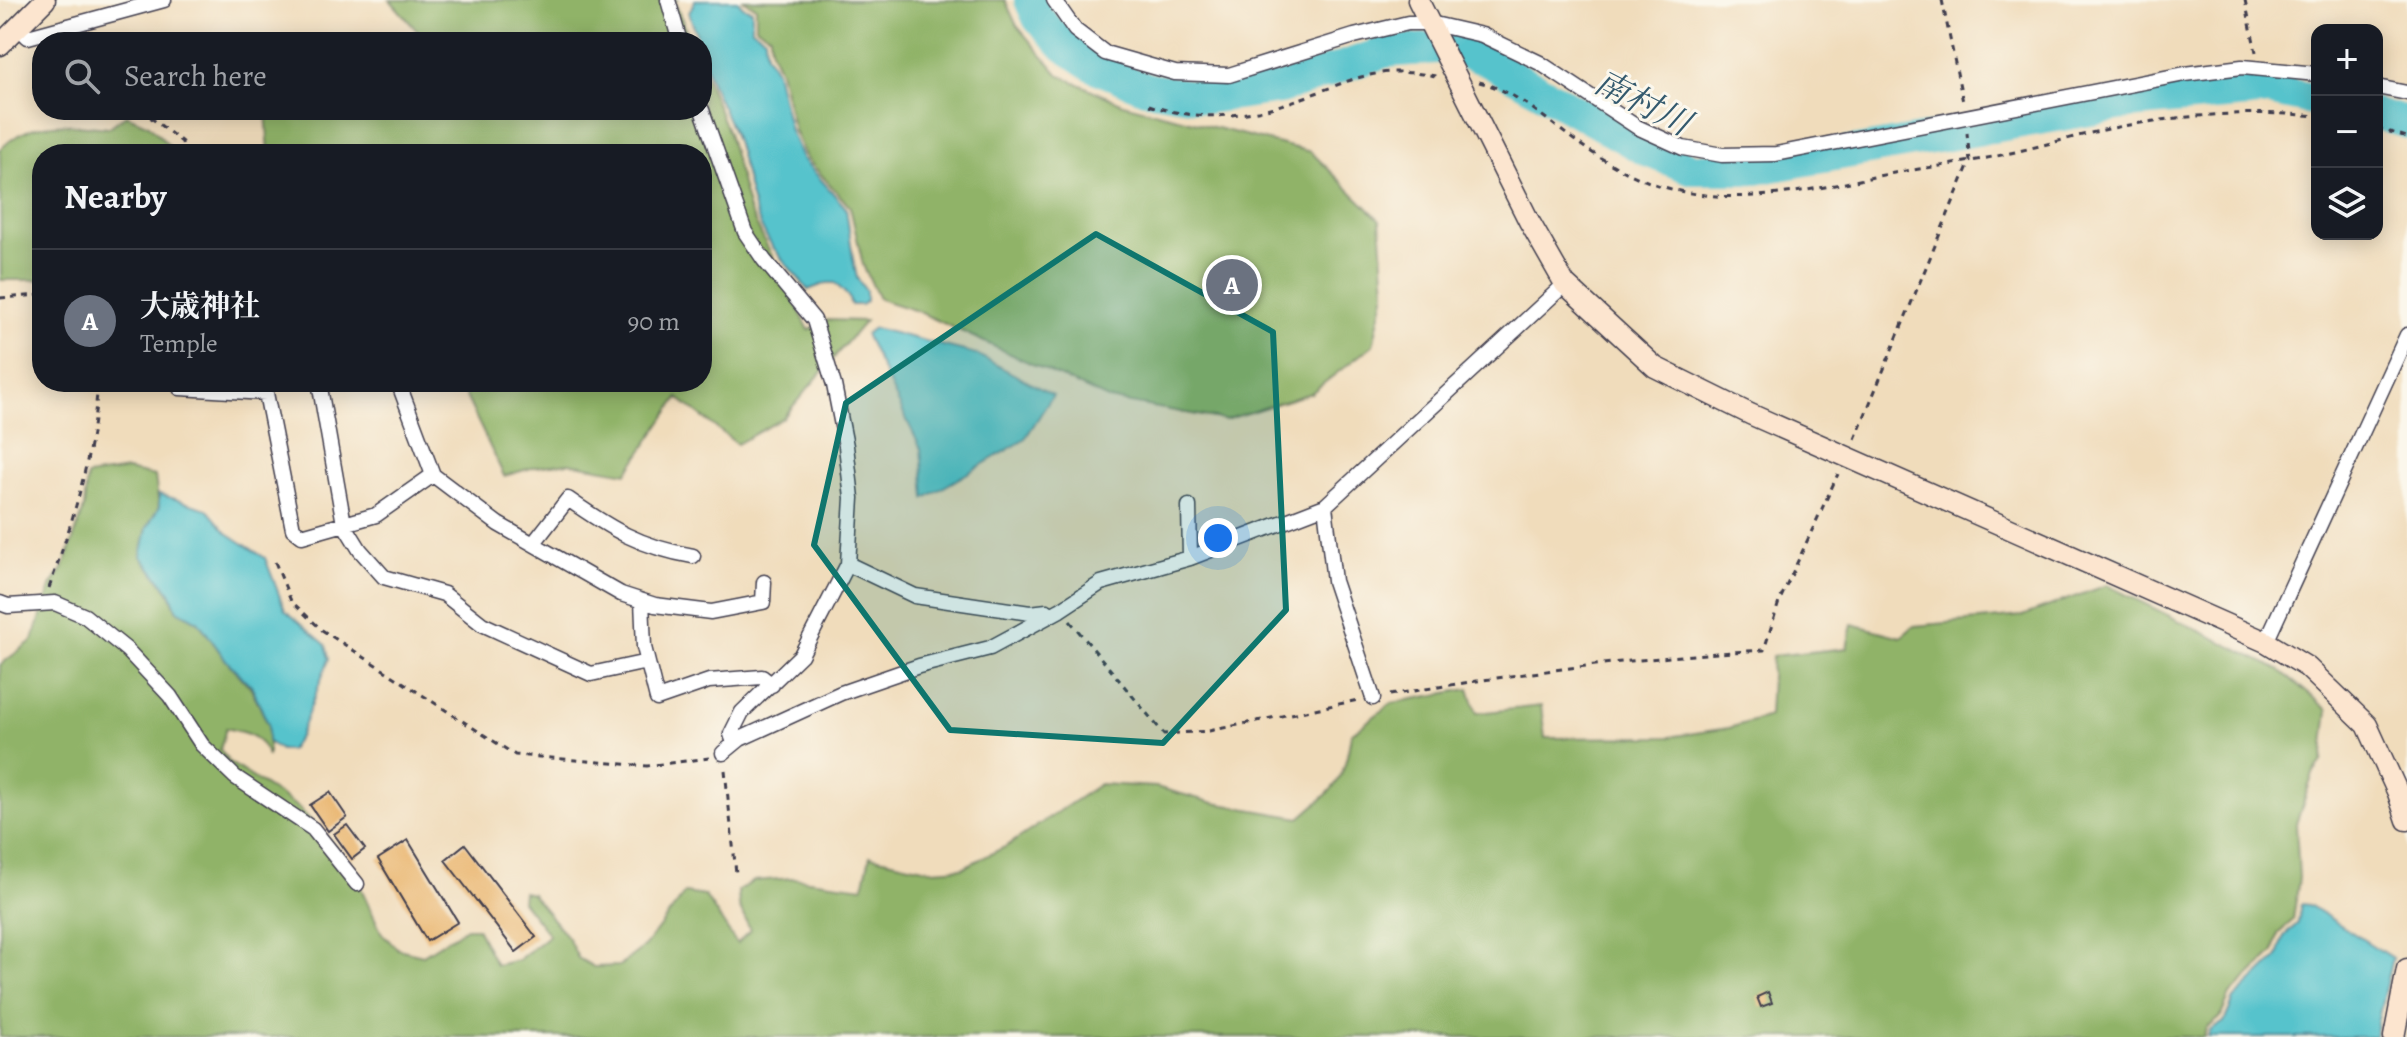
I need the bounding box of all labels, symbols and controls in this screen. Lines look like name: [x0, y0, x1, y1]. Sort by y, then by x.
map controls: [2311, 24, 2383, 240]
button: +: [2311, 24, 2383, 96]
search box: [32, 32, 712, 120]
icon: search: [60, 54, 104, 98]
text: Search here: [124, 56, 267, 96]
water label: 南村川: [1587, 58, 1702, 148]
button: −: [2311, 96, 2383, 168]
button: layers: [2311, 168, 2383, 240]
text: Nearby: [64, 173, 167, 220]
pin: A: [1206, 255, 1258, 315]
text: 大歳神社: [140, 286, 260, 326]
text: A: [82, 304, 98, 339]
text: 90 m: [628, 304, 680, 339]
text: Temple: [140, 326, 218, 361]
your location: [1198, 518, 1238, 558]

